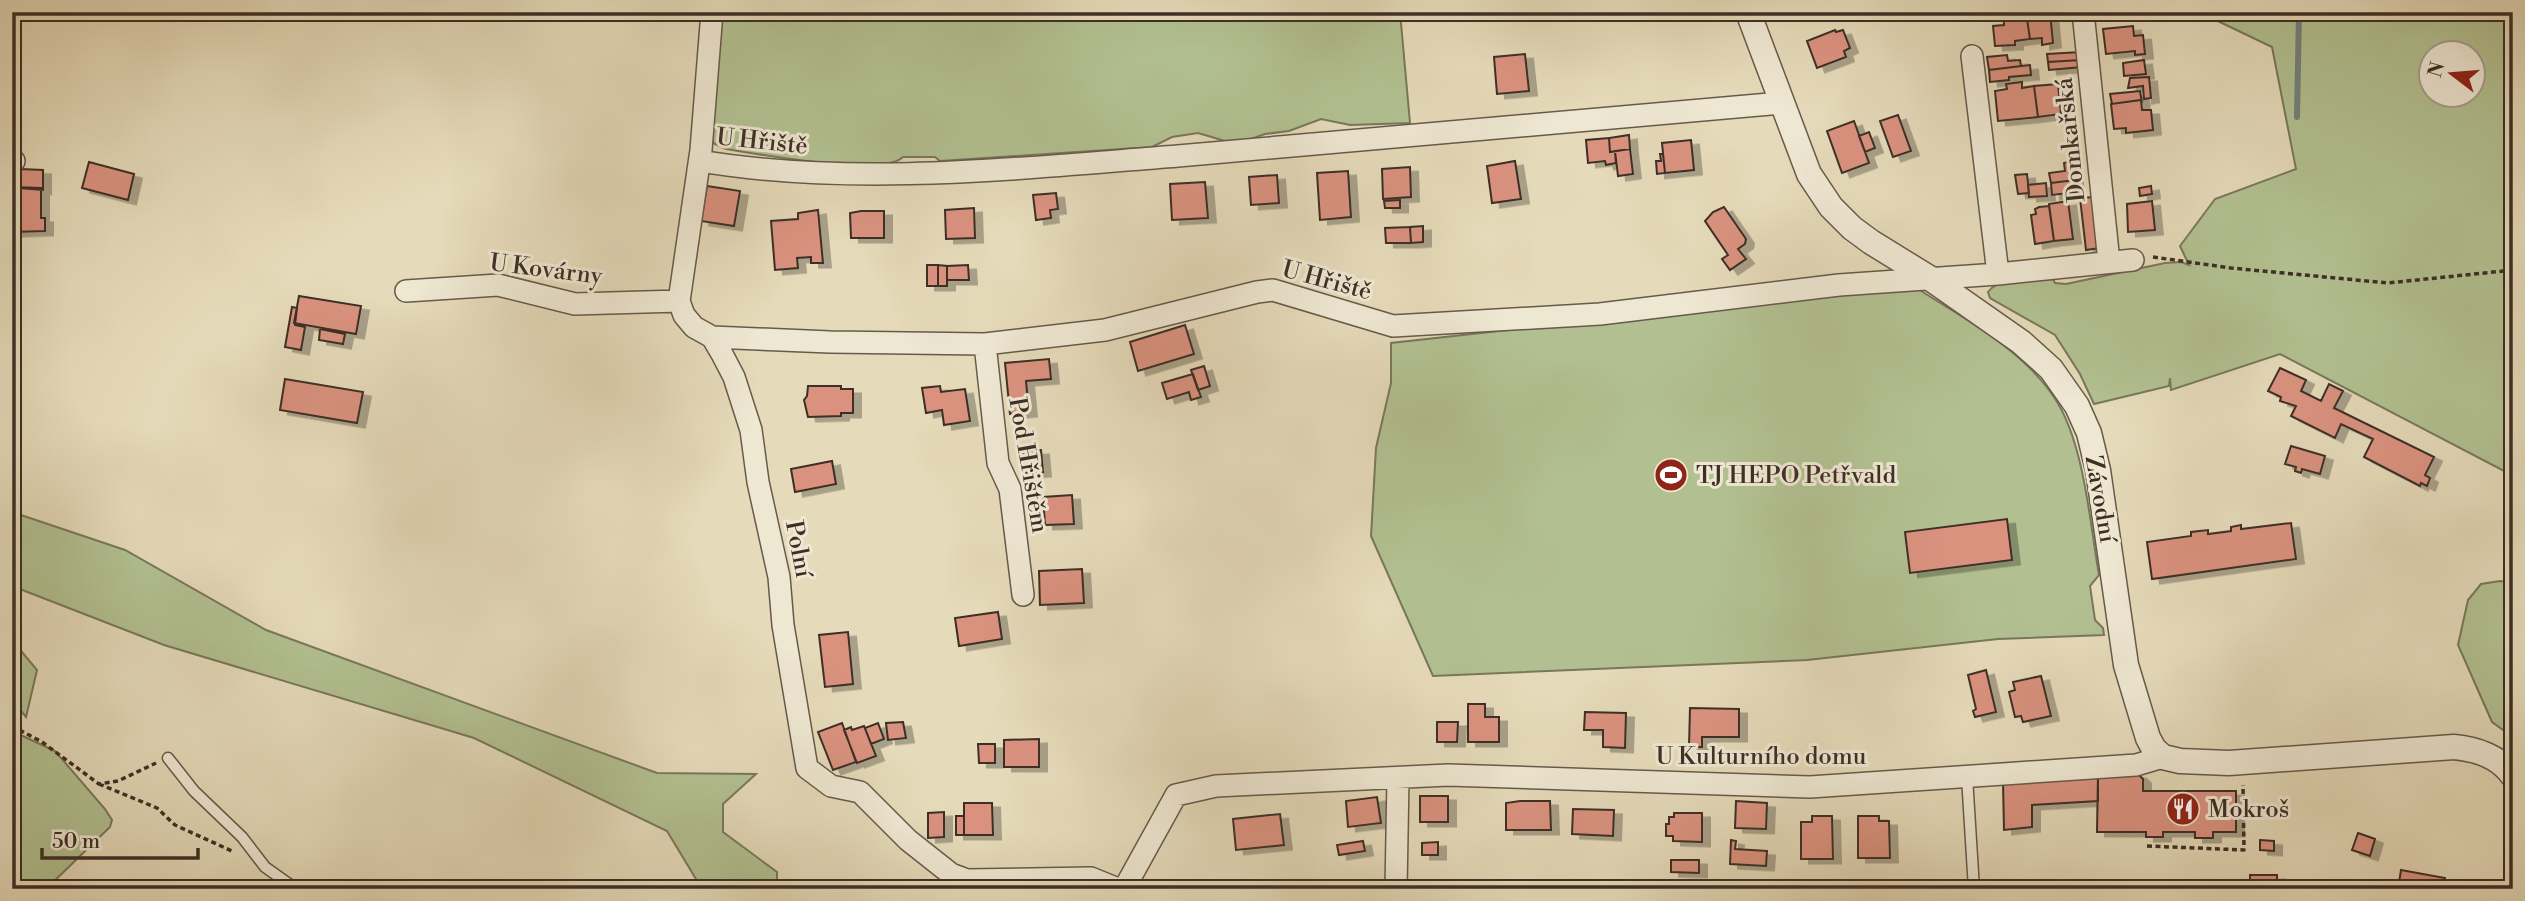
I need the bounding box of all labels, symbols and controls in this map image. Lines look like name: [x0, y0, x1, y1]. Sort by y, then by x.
north arrow: [2416, 38, 2486, 108]
text: N: [2423, 59, 2450, 80]
street label: Domkařská: [2049, 75, 2092, 204]
street label: U Hřiště: [715, 122, 809, 162]
street label: U Kovárny: [488, 248, 604, 292]
street label: U Hřiště: [1279, 255, 1375, 307]
street label: Pod Hřištěm: [1001, 395, 1055, 535]
street label: Závodní: [2078, 453, 2123, 546]
sports icon: TJ HEPO Petřvald: [1652, 456, 1690, 494]
place label: TJ HEPO Petřvald: [1696, 461, 1896, 491]
street label: Polní: [778, 518, 818, 581]
street label: U Kulturního domu: [1655, 742, 1867, 772]
restaurant icon: Mokroš: [2164, 790, 2202, 828]
place label: Mokroš: [2208, 795, 2289, 825]
scale bar: [42, 817, 198, 861]
text: 50 m: [52, 829, 100, 855]

